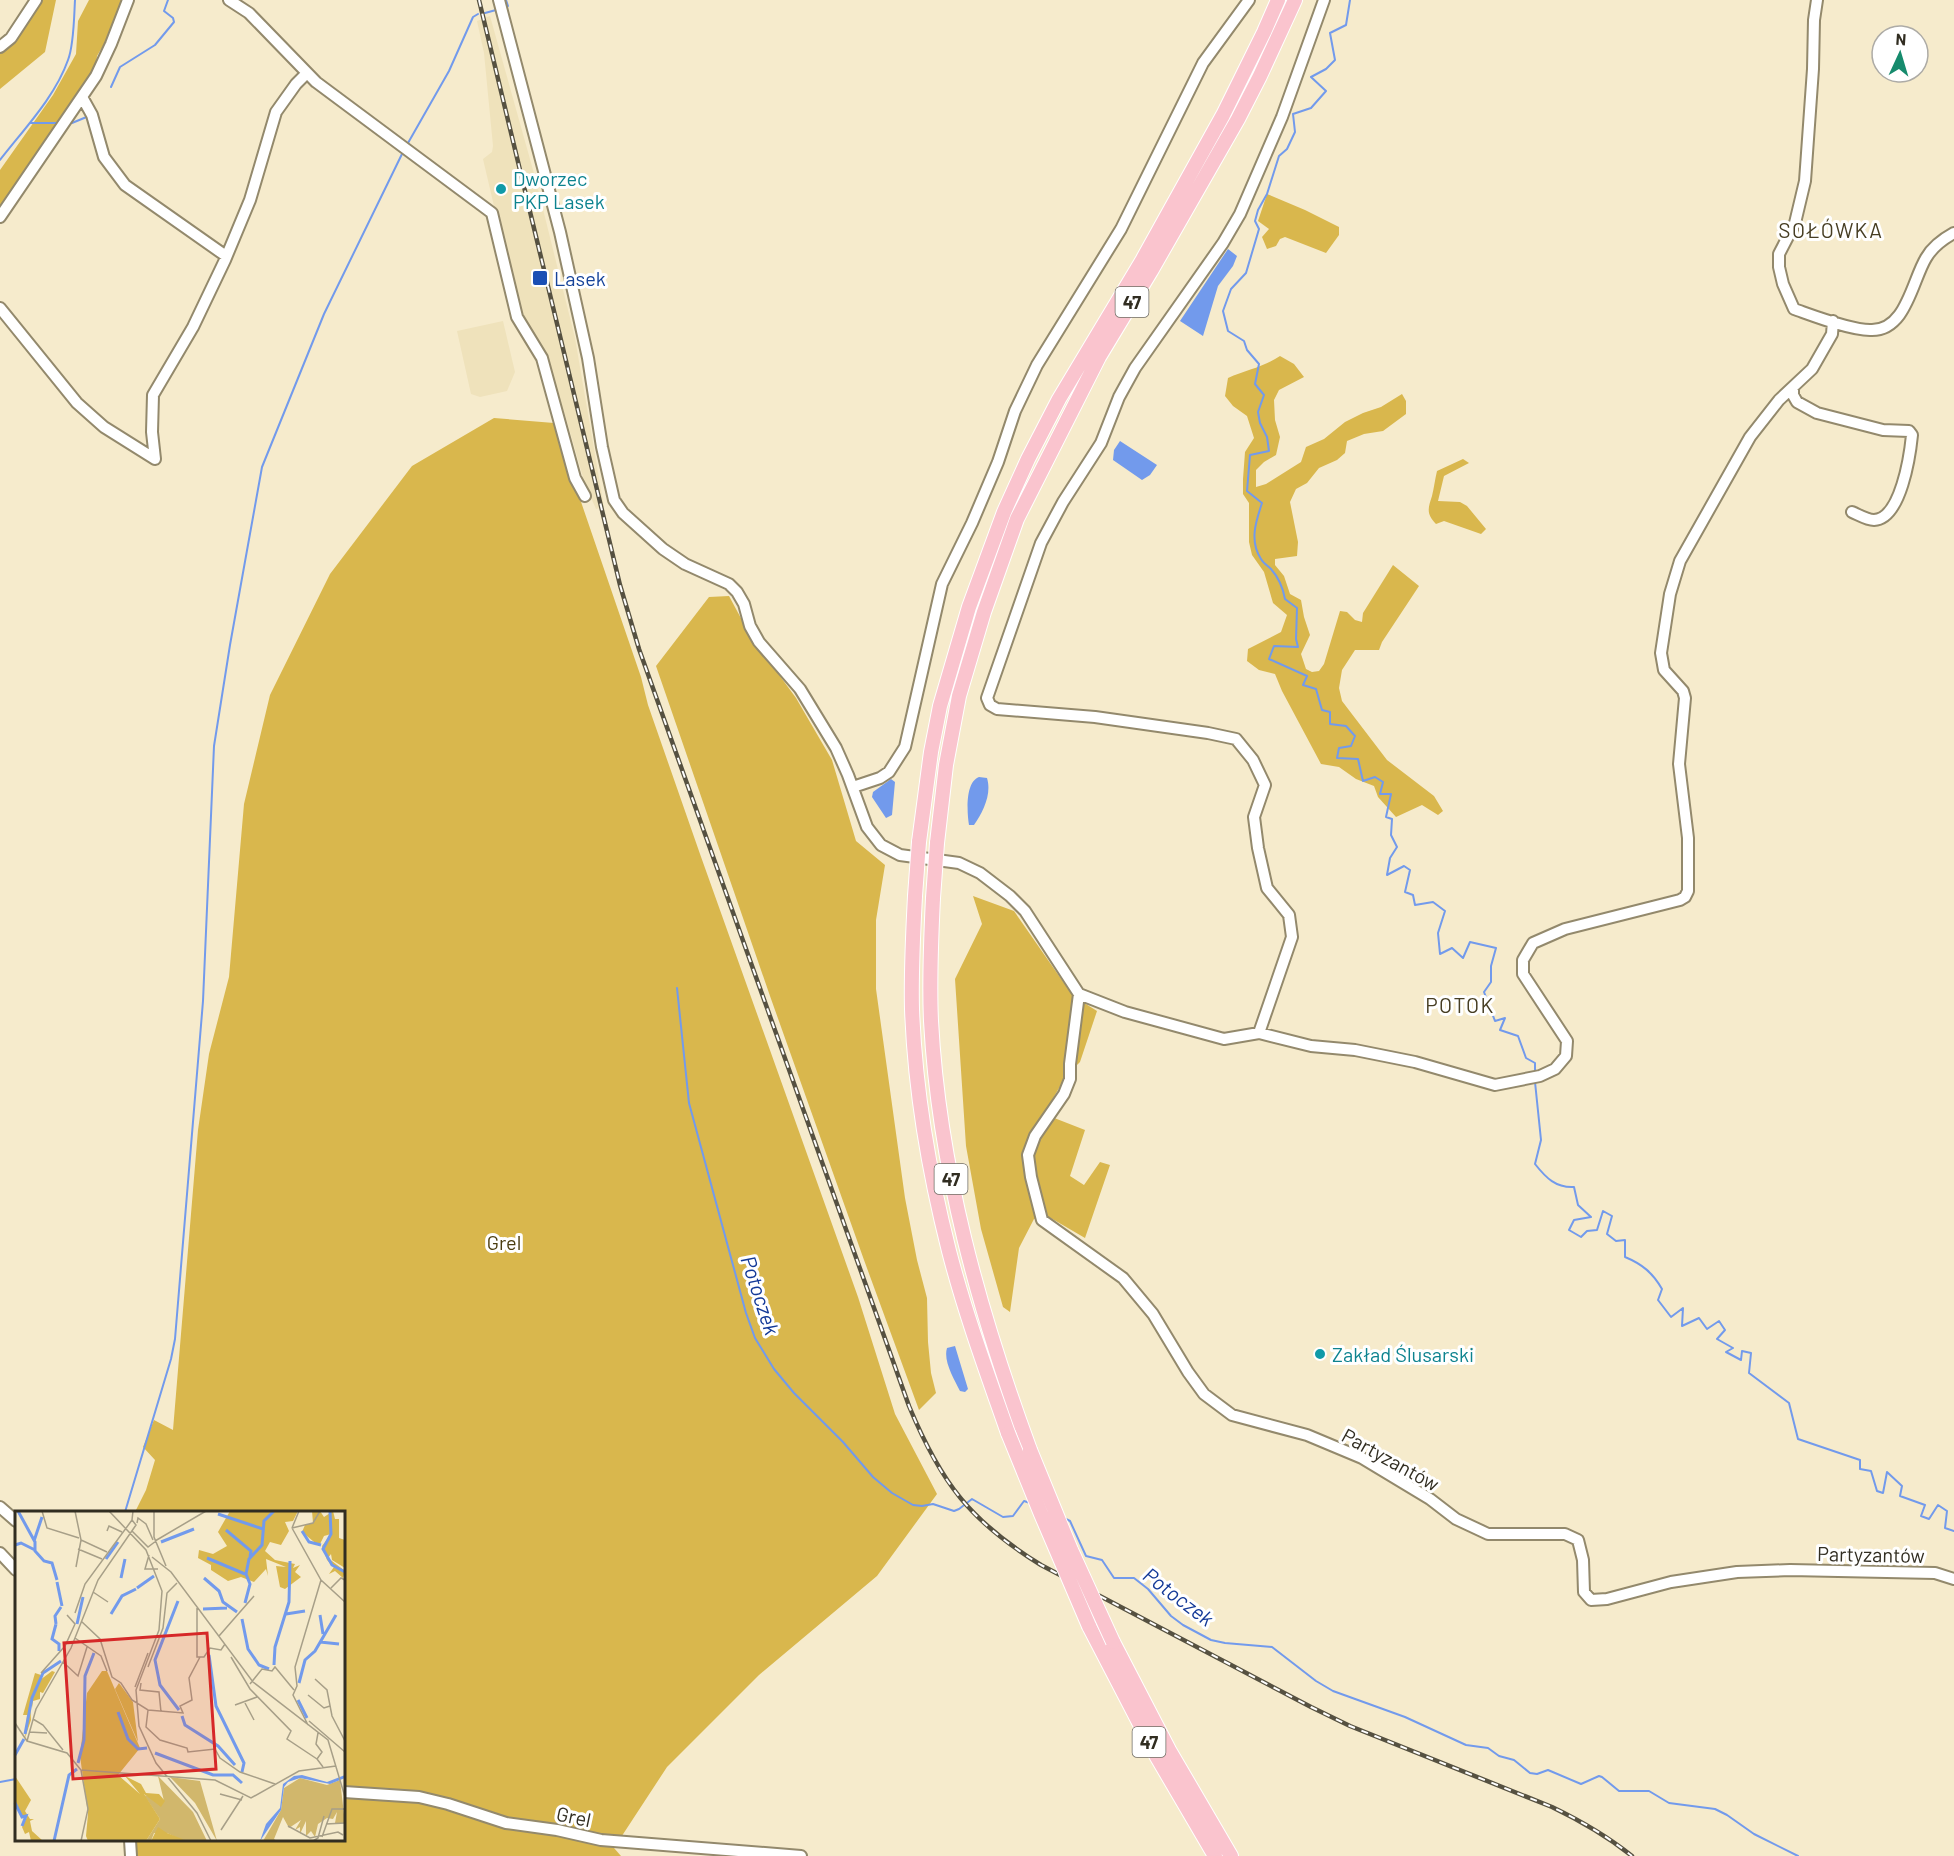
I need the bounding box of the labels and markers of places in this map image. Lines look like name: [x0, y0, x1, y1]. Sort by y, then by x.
place label: Dworzec PKP Lasek: [513, 166, 605, 213]
marker: Dworzec PKP Lasek: [494, 182, 508, 196]
place label: Lasek: [554, 266, 606, 290]
marker: Lasek: [531, 269, 549, 287]
place label: Zakład Ślusarski: [1332, 1342, 1474, 1366]
marker: Zakład Ślusarski: [1313, 1347, 1327, 1361]

